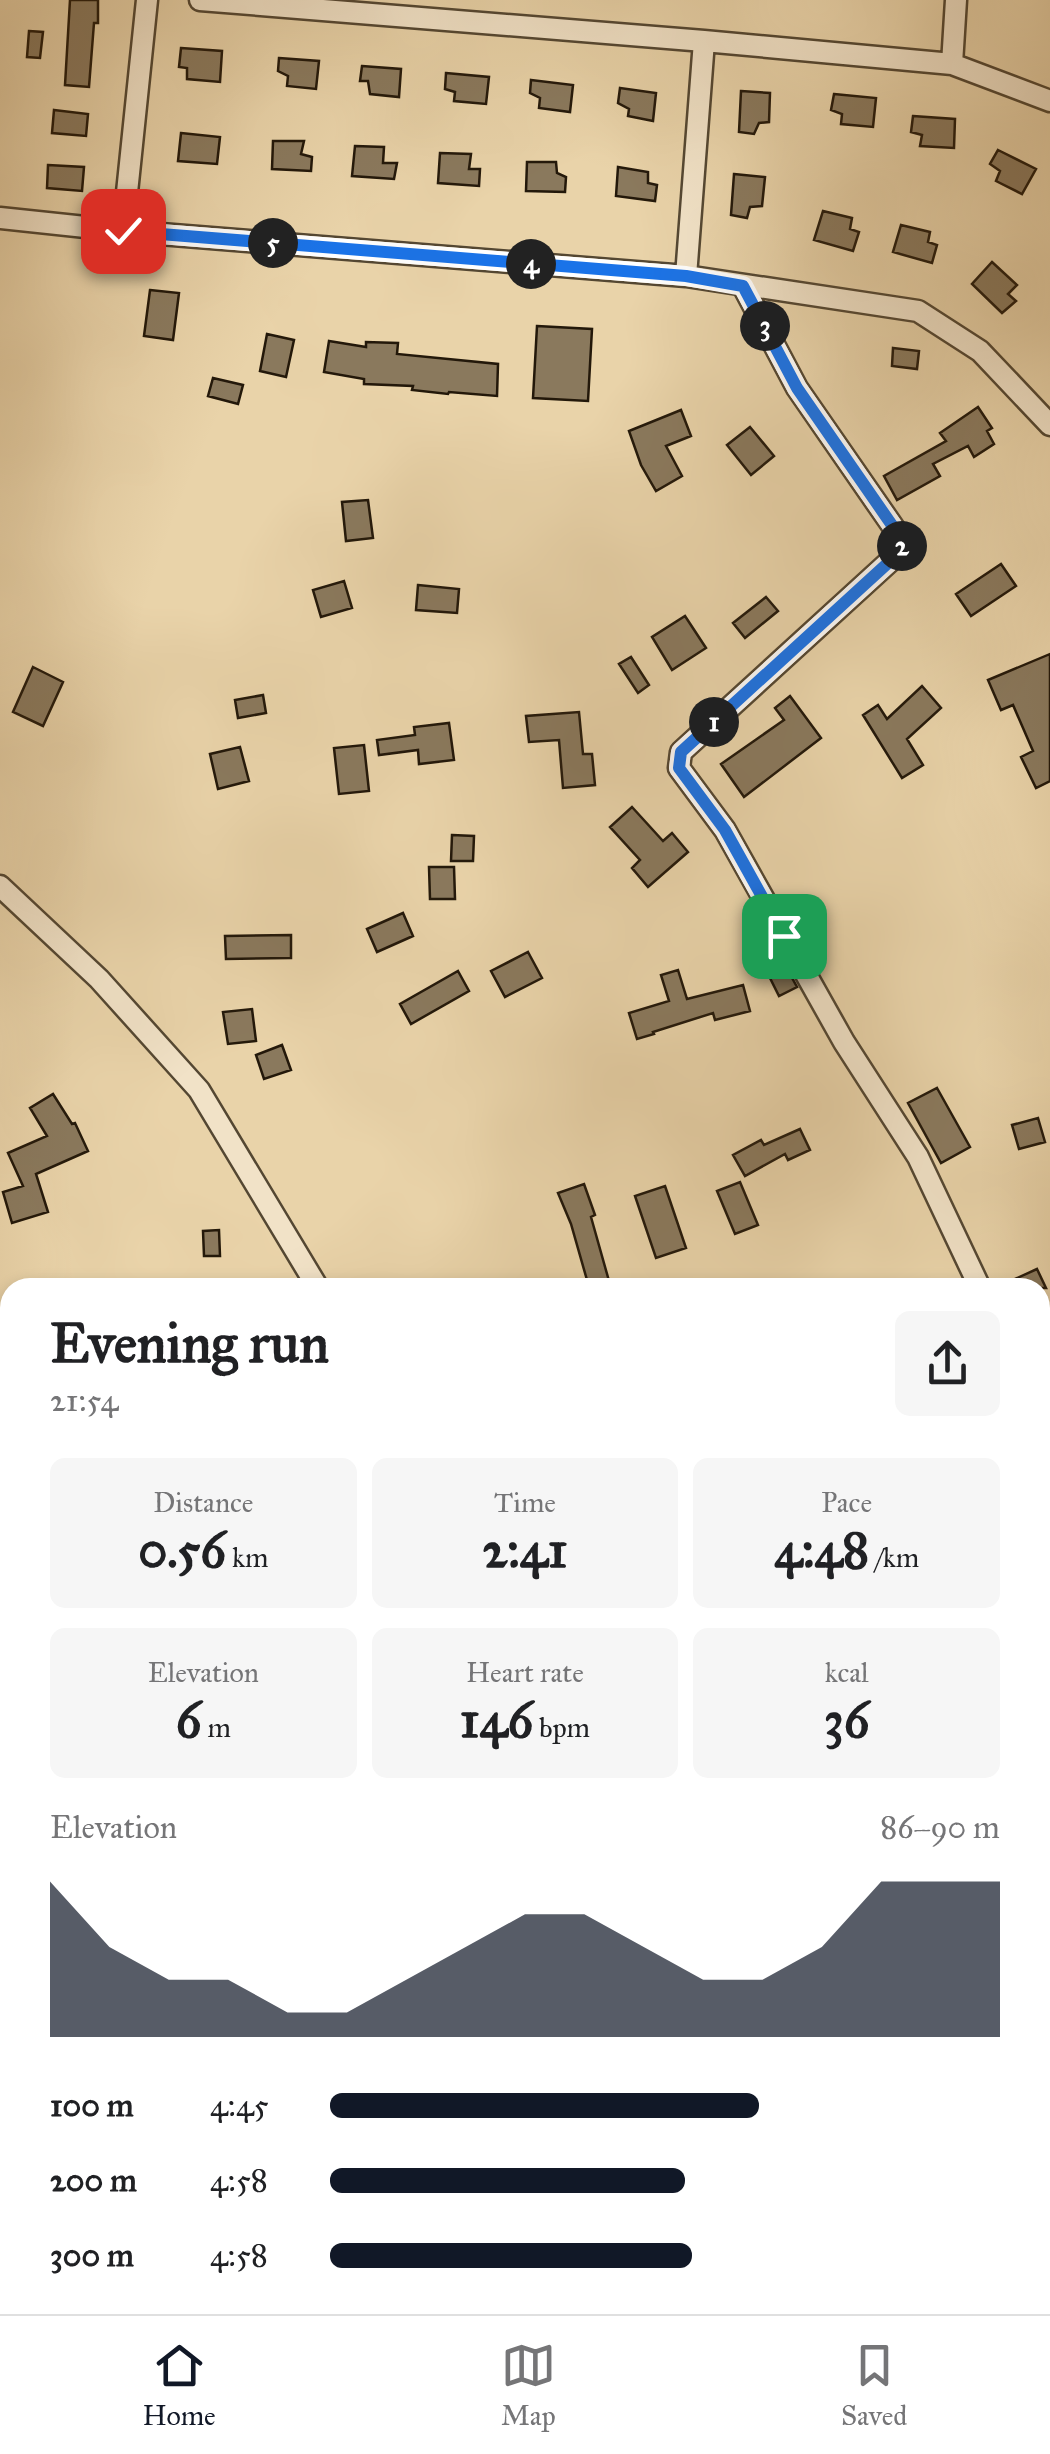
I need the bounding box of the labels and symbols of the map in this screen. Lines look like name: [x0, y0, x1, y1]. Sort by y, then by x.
pin: [81, 189, 166, 274]
pin: 5: [248, 218, 298, 268]
pin: 4: [506, 239, 556, 289]
pin: 3: [740, 301, 790, 351]
pin: 2: [877, 521, 927, 571]
pin: 1: [689, 697, 739, 747]
pin: [742, 894, 827, 979]

